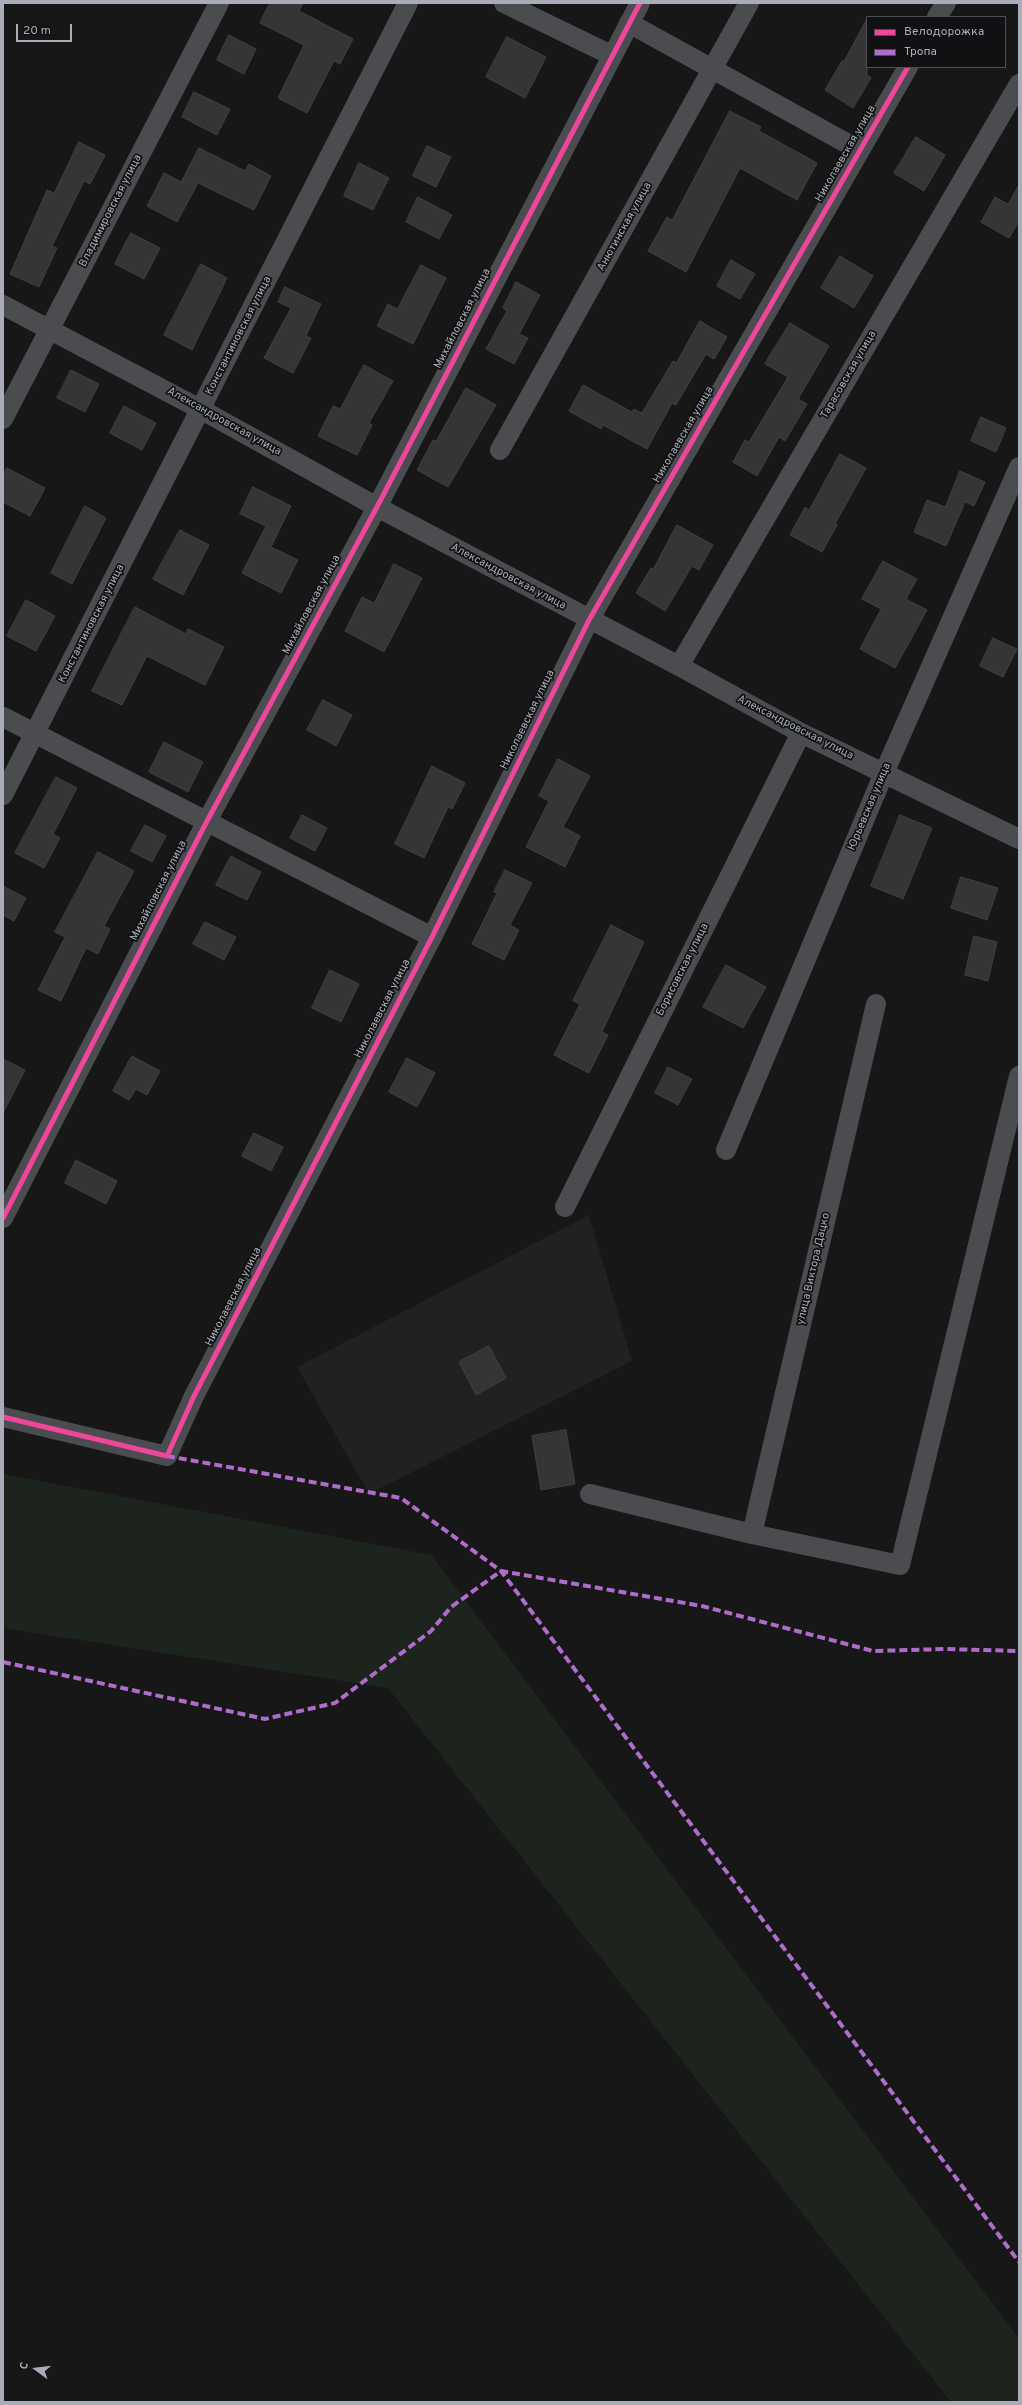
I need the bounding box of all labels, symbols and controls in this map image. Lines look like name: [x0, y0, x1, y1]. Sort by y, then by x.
scale bar: [18, 16, 74, 42]
legend: [866, 16, 1006, 68]
text: 20 m: [23, 23, 51, 39]
text: Велодорожка: [904, 24, 984, 40]
text: Тропа: [904, 44, 937, 60]
street label: Николаевская улица: [813, 103, 879, 205]
street label: Владимировская улица: [77, 153, 145, 269]
street label: Анютинская улица: [595, 180, 655, 274]
street label: Михайловская улица: [432, 267, 494, 371]
street label: Константиновская улица: [203, 274, 275, 398]
street label: Тарасовская улица: [818, 329, 880, 421]
street label: Николаевская улица: [651, 384, 717, 486]
street label: Александровская улица: [165, 385, 283, 459]
street label: Александровская улица: [448, 541, 568, 613]
street label: Михайловская улица: [280, 553, 344, 657]
street label: Константиновская улица: [56, 562, 128, 686]
street label: Николаевская улица: [498, 668, 558, 772]
street label: Александровская улица: [735, 693, 855, 763]
street label: Юрьевская улица: [846, 761, 894, 853]
street label: Михайловская улица: [128, 839, 190, 943]
street label: Борисовская улица: [654, 921, 712, 1019]
street label: Николаевская улица: [352, 957, 414, 1061]
street label: улица Виктора Дацко: [795, 1212, 833, 1326]
street label: Николаевская улица: [203, 1245, 265, 1349]
north arrow: [16, 2349, 56, 2389]
text: С: [17, 2361, 32, 2371]

